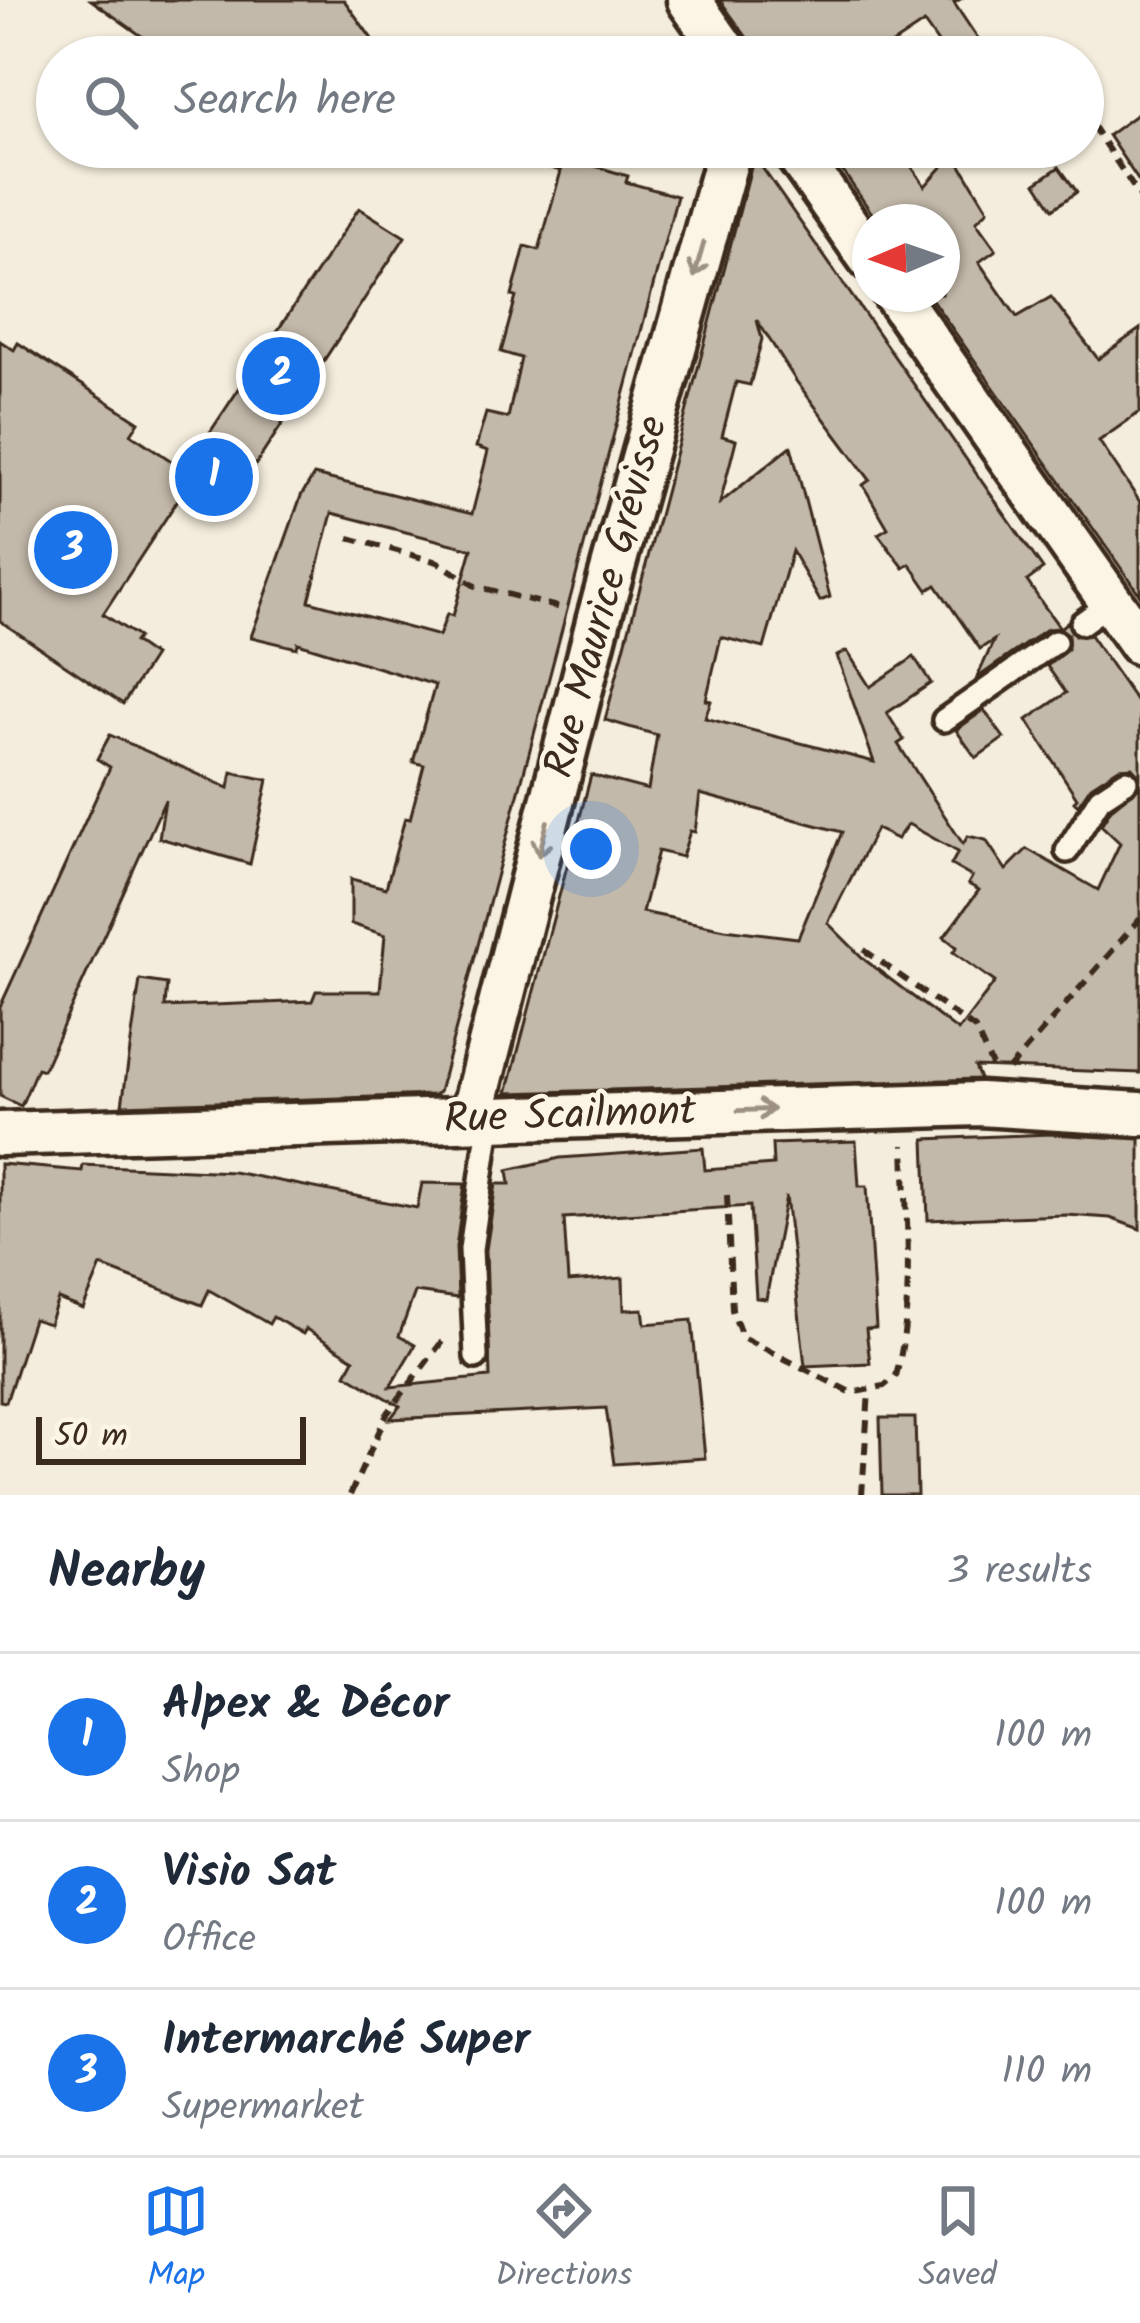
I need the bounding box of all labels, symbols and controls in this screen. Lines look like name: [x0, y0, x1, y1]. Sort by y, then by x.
search box: [36, 36, 1104, 168]
text: Search here: [174, 66, 396, 138]
icon: search: [78, 69, 144, 135]
north arrow: [852, 204, 960, 312]
one-way arrow: [686, 240, 708, 278]
pin: 2: [242, 331, 320, 421]
street label: Rue Maurice Grévisse: [526, 408, 688, 785]
pin: 1: [175, 432, 253, 522]
pin: 3: [34, 505, 112, 595]
one-way arrow: [530, 819, 552, 857]
your location: [561, 819, 621, 879]
street label: Rue Scailmont: [443, 1078, 698, 1154]
one-way arrow: [736, 1099, 775, 1122]
scale bar: [36, 1411, 306, 1464]
text: 50 m: [54, 1411, 128, 1464]
text: Nearby: [48, 1533, 205, 1614]
text: 3 results: [947, 1542, 1092, 1604]
text: Alpex & Décor: [162, 1670, 449, 1742]
text: 1: [81, 1706, 93, 1768]
text: 100 m: [994, 1706, 1092, 1768]
text: Shop: [162, 1742, 240, 1804]
text: Visio Sat: [162, 1838, 336, 1910]
text: 2: [76, 1874, 98, 1936]
text: 100 m: [994, 1874, 1092, 1936]
text: Office: [162, 1910, 256, 1972]
text: Intermarché Super: [162, 2006, 530, 2078]
text: 3: [76, 2042, 98, 2104]
text: 110 m: [1001, 2042, 1092, 2104]
text: Supermarket: [162, 2078, 364, 2140]
tab: Map: [143, 2178, 209, 2303]
tab: Directions: [495, 2178, 632, 2303]
tab: Saved: [919, 2178, 997, 2303]

